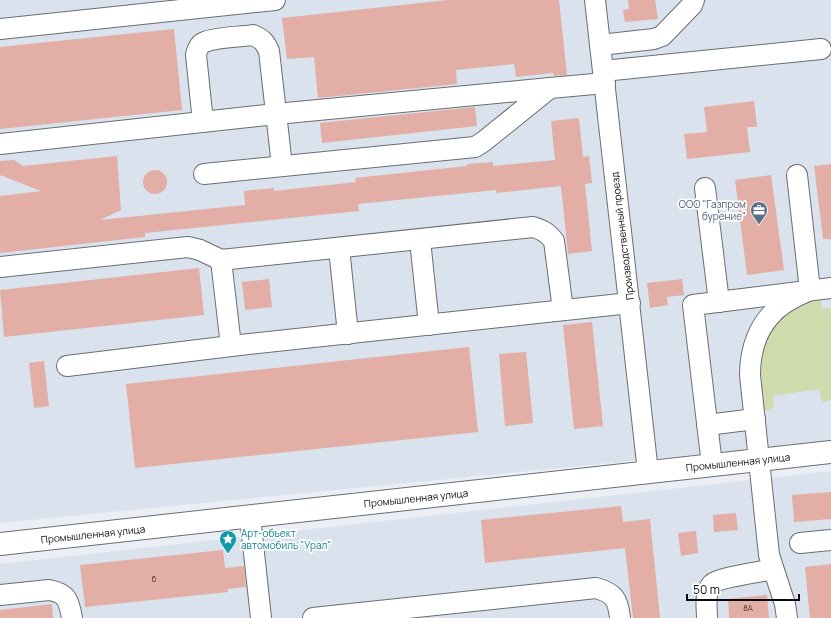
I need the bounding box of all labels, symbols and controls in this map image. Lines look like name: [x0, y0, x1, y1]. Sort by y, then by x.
street label: Производственный проезд: [607, 171, 637, 301]
place label: ООО "Газпром бурение": [679, 197, 746, 223]
office icon: ООО "Газпром бурение": [749, 200, 769, 225]
street label: Промышленная улица: [685, 450, 791, 474]
street label: Промышленная улица: [363, 486, 469, 510]
street label: Промышленная улица: [40, 522, 146, 546]
place label: Арт-объект автомобиль "Урал": [241, 526, 331, 552]
place icon: Арт-объект автомобиль "Урал": [218, 529, 238, 554]
house number: 6: [152, 573, 157, 584]
scale bar: [687, 576, 799, 602]
text: 50 m: [693, 581, 720, 598]
house number: 8А: [743, 602, 753, 613]

